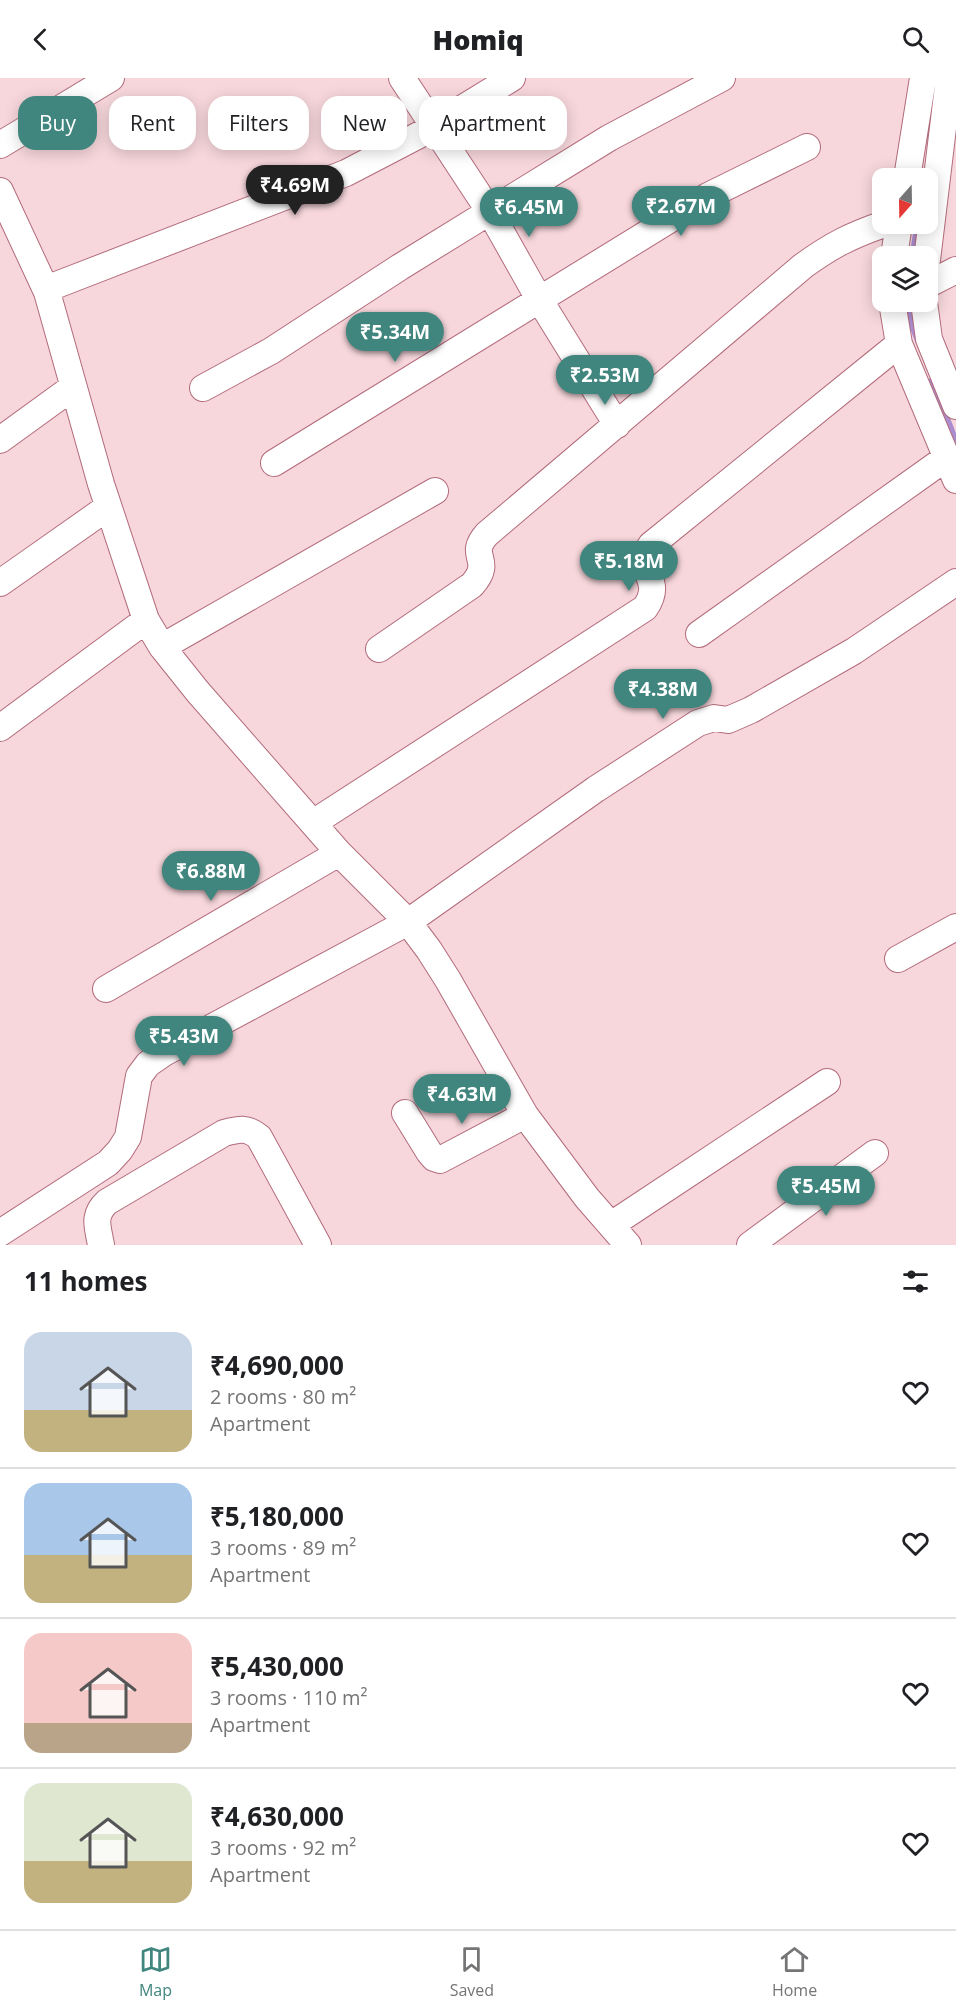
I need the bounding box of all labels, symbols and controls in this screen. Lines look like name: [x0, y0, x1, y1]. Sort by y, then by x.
text: Homiq: [432, 21, 524, 58]
icon: back: [24, 23, 57, 56]
icon: search: [899, 23, 932, 56]
chip: Buy: [18, 96, 97, 150]
chip: Rent: [109, 96, 196, 150]
chip: Filters: [208, 96, 309, 150]
chip: New: [321, 96, 407, 150]
chip: Apartment: [419, 96, 567, 150]
pin: ₹4.69M: [246, 165, 344, 216]
north arrow: [872, 168, 938, 234]
map controls: [872, 168, 938, 312]
text: ₹4.69M: [260, 171, 330, 198]
pin: ₹2.67M: [632, 186, 730, 237]
pin: ₹6.45M: [480, 187, 578, 238]
text: ₹2.67M: [646, 192, 716, 219]
text: ₹6.45M: [494, 193, 564, 220]
button: layers: [872, 246, 938, 312]
pin: ₹5.34M: [346, 312, 444, 363]
text: ₹5.34M: [360, 318, 430, 345]
pin: ₹2.53M: [556, 355, 654, 406]
text: ₹2.53M: [570, 361, 640, 388]
pin: ₹5.18M: [580, 541, 678, 592]
text: ₹5.18M: [594, 547, 664, 574]
pin: ₹4.38M: [614, 669, 712, 720]
text: ₹4.38M: [628, 675, 698, 702]
pin: ₹6.88M: [162, 851, 260, 902]
text: ₹6.88M: [176, 857, 246, 884]
pin: ₹5.43M: [135, 1016, 233, 1067]
text: ₹5.43M: [149, 1022, 219, 1049]
pin: ₹4.63M: [413, 1074, 511, 1125]
text: ₹4.63M: [427, 1080, 497, 1107]
pin: ₹5.45M: [777, 1166, 875, 1217]
text: ₹5.45M: [791, 1172, 861, 1199]
text: 11 homes: [24, 1263, 148, 1299]
icon: filters: [899, 1265, 932, 1298]
text: ₹4,690,000: [210, 1347, 344, 1383]
icon: home: [72, 1356, 144, 1428]
icon: heart: [899, 1376, 932, 1409]
text: 2 rooms · 80 m²: [210, 1383, 356, 1410]
text: Apartment: [210, 1410, 310, 1437]
text: ₹5,180,000: [210, 1498, 344, 1534]
icon: home: [72, 1507, 144, 1579]
icon: heart: [899, 1527, 932, 1560]
text: 3 rooms · 89 m²: [210, 1534, 356, 1561]
text: Apartment: [210, 1561, 310, 1588]
text: ₹5,430,000: [210, 1648, 344, 1684]
icon: home: [72, 1657, 144, 1729]
icon: heart: [899, 1677, 932, 1710]
text: 3 rooms · 110 m²: [210, 1684, 368, 1711]
text: Apartment: [210, 1711, 310, 1738]
text: ₹4,630,000: [210, 1798, 344, 1834]
icon: home: [72, 1807, 144, 1879]
icon: heart: [899, 1827, 932, 1860]
text: 3 rooms · 92 m²: [210, 1834, 356, 1861]
text: Apartment: [210, 1861, 310, 1888]
tab: Map: [139, 1943, 172, 2001]
tab: Saved: [450, 1943, 494, 2001]
tab: Home: [772, 1943, 817, 2001]

